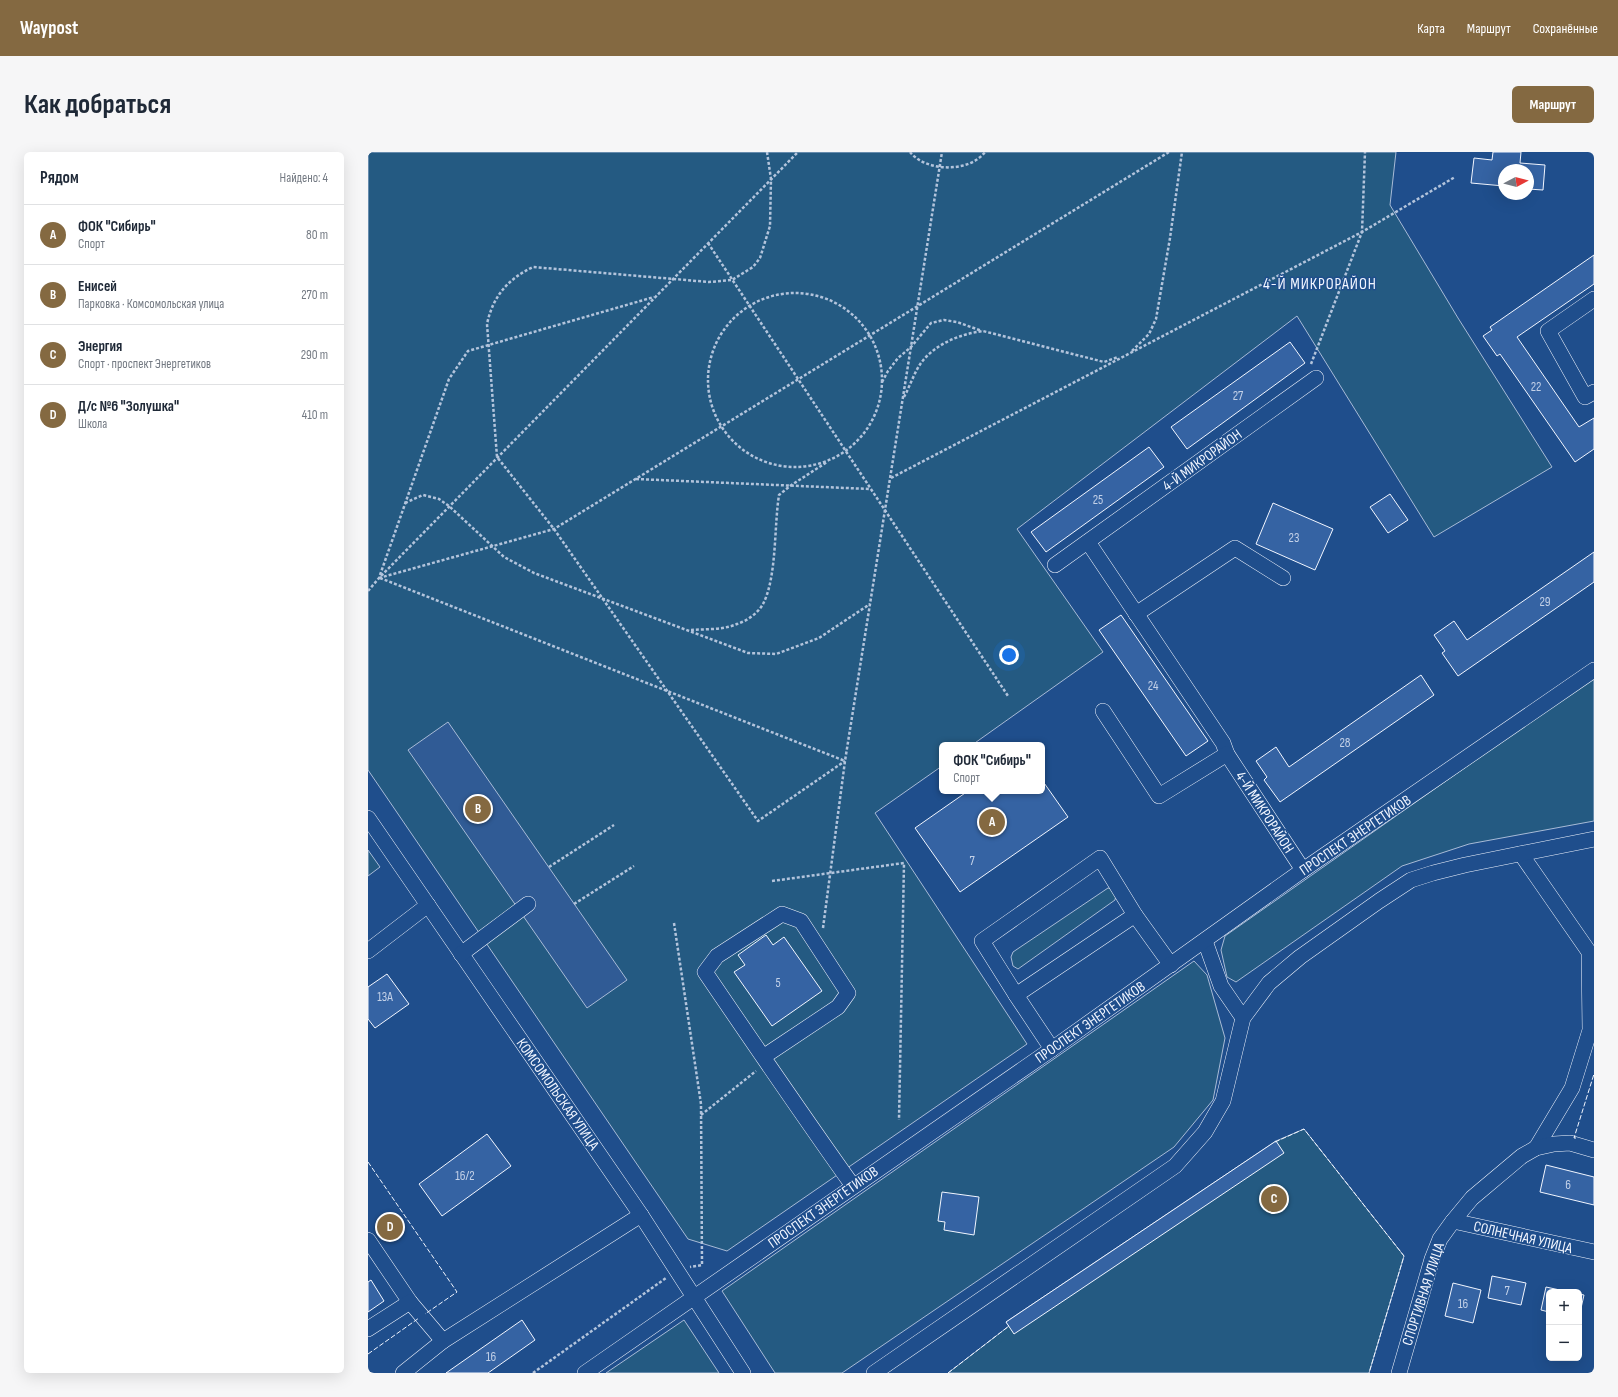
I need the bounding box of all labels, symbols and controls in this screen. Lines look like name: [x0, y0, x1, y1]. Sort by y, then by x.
text: Waypost: [20, 17, 78, 40]
text: Карта: [1417, 20, 1445, 37]
text: Маршрут: [1467, 20, 1511, 37]
text: Сохранённые: [1533, 20, 1598, 37]
button: Маршрут: [1512, 86, 1594, 123]
text: Как добраться: [24, 88, 171, 121]
north arrow: [1498, 164, 1534, 200]
text: Рядом: [40, 168, 79, 188]
text: Найдено: 4: [280, 170, 328, 186]
text: ФОК "Сибирь": [78, 217, 156, 236]
text: A: [50, 227, 56, 243]
text: 80 m: [306, 227, 328, 243]
text: Спорт: [78, 236, 105, 252]
district label: 4-Й МИКРОРАЙОН: [1263, 275, 1377, 294]
text: Енисей: [78, 277, 117, 296]
text: B: [50, 287, 56, 303]
text: 270 m: [301, 287, 328, 303]
text: Парковка · Комсомольская улица: [78, 296, 224, 312]
text: Энергия: [78, 337, 122, 356]
text: C: [50, 347, 56, 363]
text: 290 m: [301, 347, 328, 363]
text: Спорт · проспект Энергетиков: [78, 356, 211, 372]
house number: 22: [1531, 379, 1541, 395]
house number: 27: [1233, 388, 1244, 404]
text: Д/с №6 "Золушка": [78, 397, 179, 416]
text: D: [50, 407, 56, 423]
text: 410 m: [302, 407, 328, 423]
text: Школа: [78, 416, 107, 432]
street label: 4-Й МИКРОРАЙОН: [1159, 425, 1246, 496]
house number: 25: [1093, 492, 1103, 508]
house number: 23: [1289, 530, 1299, 546]
house number: 29: [1539, 594, 1551, 610]
your location: [999, 645, 1019, 665]
house number: 24: [1148, 678, 1159, 694]
house number: 28: [1339, 735, 1351, 751]
popup: [939, 742, 1045, 794]
text: ФОК "Сибирь": [953, 751, 1031, 770]
street label: 4-Й МИКРОРАЙОН: [1231, 768, 1298, 857]
text: Спорт: [953, 770, 980, 786]
street label: ПРОСПЕКТ ЭНЕРГЕТИКОВ: [1296, 791, 1415, 880]
pin: B: [465, 794, 491, 824]
pin: A: [979, 807, 1005, 837]
house number: 7: [969, 853, 975, 869]
house number: 5: [775, 975, 781, 991]
street label: ПРОСПЕКТ ЭНЕРГЕТИКОВ: [1031, 977, 1149, 1068]
house number: 13А: [377, 989, 393, 1005]
street label: КОМСОМОЛЬСКАЯ УЛИЦА: [512, 1035, 604, 1154]
street label: ПРОСПЕКТ ЭНЕРГЕТИКОВ: [764, 1162, 882, 1253]
house number: 16/2: [455, 1168, 475, 1184]
house number: 6: [1565, 1177, 1571, 1193]
pin: C: [1261, 1184, 1287, 1214]
pin: D: [377, 1212, 403, 1242]
street label: СОЛНЕЧНАЯ УЛИЦА: [1472, 1217, 1575, 1258]
street label: СПОРТИВНАЯ УЛИЦА: [1398, 1240, 1449, 1348]
house number: 7: [1504, 1283, 1510, 1299]
map controls: [1546, 1289, 1582, 1361]
button: +: [1546, 1289, 1582, 1325]
house number: 16: [1458, 1296, 1468, 1312]
button: −: [1546, 1325, 1582, 1361]
house number: 16: [486, 1349, 496, 1365]

